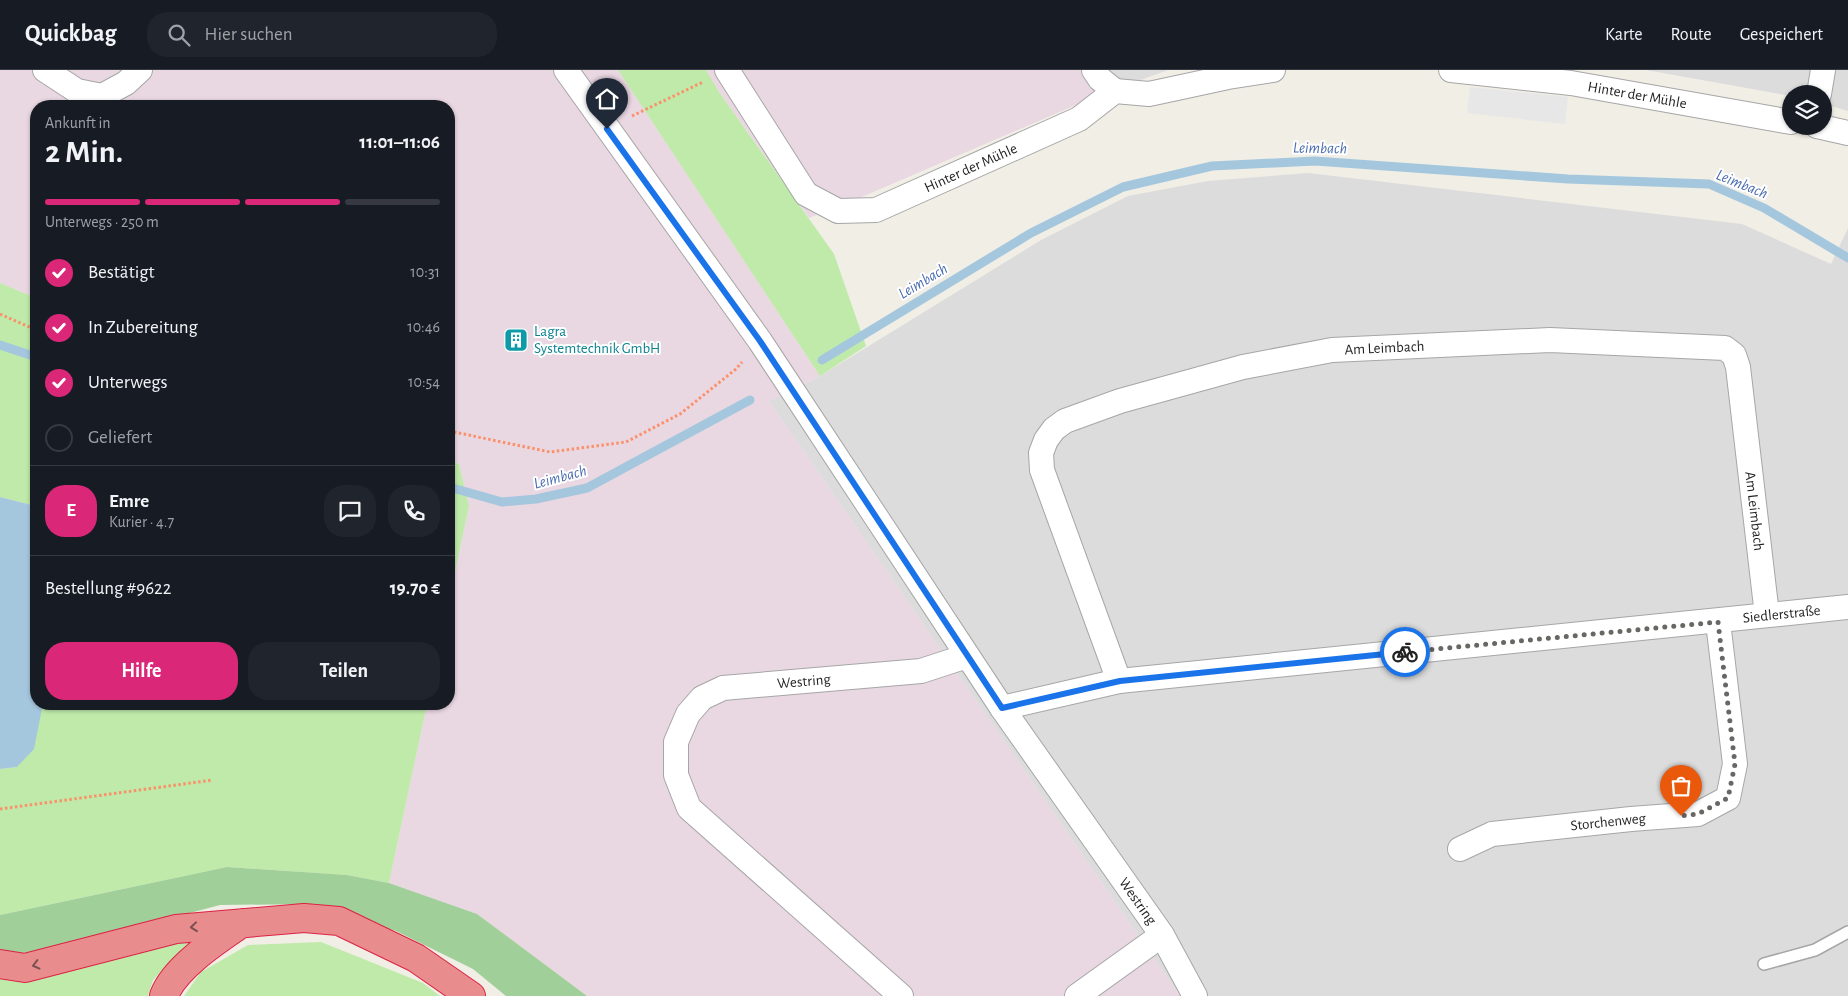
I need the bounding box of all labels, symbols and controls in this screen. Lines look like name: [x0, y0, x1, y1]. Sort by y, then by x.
search box: [147, 12, 497, 57]
icon: search: [165, 21, 193, 49]
text: Quickbag: [25, 22, 117, 46]
text: Hier suchen: [205, 25, 293, 44]
text: Karte: [1605, 26, 1642, 44]
text: Route: [1670, 26, 1712, 44]
text: Gespeichert: [1740, 26, 1823, 44]
pin: [586, 78, 628, 129]
street label: Hinter der Mühle: [1587, 79, 1688, 111]
icon: home: [593, 85, 621, 113]
map controls: [1782, 85, 1832, 135]
button: layers: [1782, 85, 1832, 135]
text: Ankunft in: [45, 115, 111, 131]
text: 11:01–11:06: [359, 133, 440, 152]
text: 2 Min.: [45, 136, 123, 168]
street label: Hinter der Mühle: [922, 140, 1020, 195]
water label: Leimbach: [1293, 140, 1347, 156]
water label: Leimbach: [1714, 166, 1770, 202]
text: Unterwegs · 250 m: [45, 214, 159, 230]
icon: check: [45, 259, 73, 287]
water label: Leimbach: [896, 260, 950, 302]
text: Bestätigt: [88, 263, 155, 282]
text: 10:31: [410, 264, 440, 280]
icon: check: [45, 314, 73, 342]
text: In Zubereitung: [88, 318, 198, 337]
text: 10:46: [407, 319, 440, 335]
place label: Lagra Systemtechnik GmbH: [534, 324, 660, 356]
building icon: Lagra Systemtechnik GmbH: [503, 327, 529, 353]
street label: Am Leimbach: [1344, 338, 1425, 357]
icon: check: [45, 369, 73, 397]
text: Unterwegs: [88, 373, 168, 392]
text: 10:54: [408, 374, 440, 390]
text: Geliefert: [88, 428, 152, 447]
water label: Leimbach: [532, 462, 588, 492]
street label: Am Leimbach: [1743, 471, 1767, 552]
button: chat: [324, 485, 376, 537]
button: phone: [388, 485, 440, 537]
text: Emre: [109, 492, 149, 511]
text: E: [66, 501, 76, 520]
text: Kurier · 4.7: [109, 514, 174, 530]
text: Bestellung #9622: [45, 579, 171, 598]
text: 19.70 €: [390, 579, 440, 598]
street label: Siedlerstraße: [1742, 602, 1821, 625]
courier: [1380, 627, 1430, 677]
icon: bike: [1391, 638, 1419, 666]
button: Hilfe: [45, 642, 238, 700]
button: Teilen: [248, 642, 440, 700]
street label: Westring: [777, 671, 832, 691]
pin: [1660, 765, 1702, 816]
icon: bag: [1667, 772, 1695, 800]
street label: Storchenweg: [1570, 810, 1647, 833]
street label: Westring: [1116, 875, 1160, 928]
one-way arrow: [190, 921, 198, 932]
one-way arrow: [32, 959, 40, 970]

